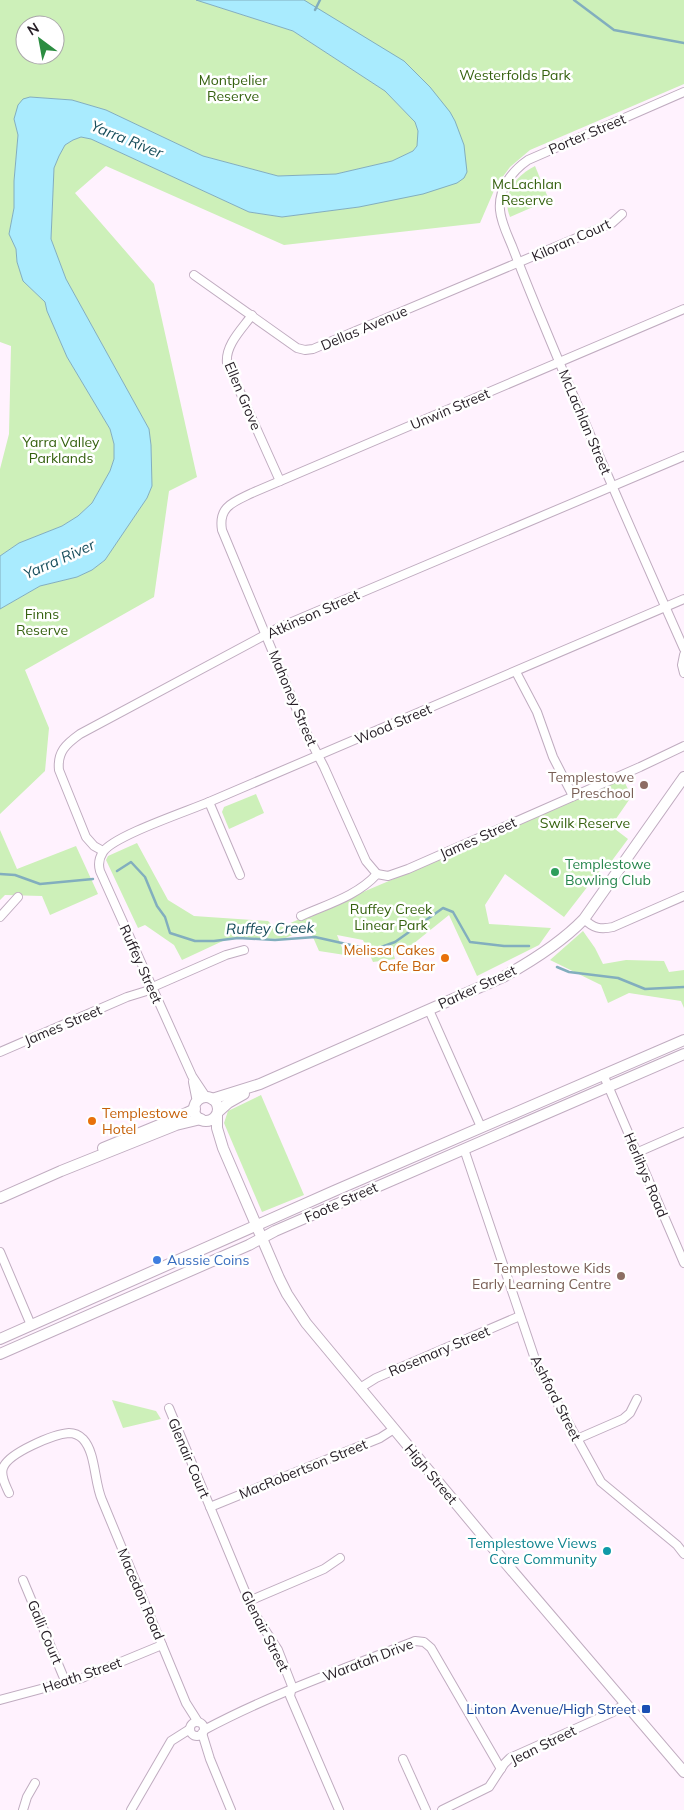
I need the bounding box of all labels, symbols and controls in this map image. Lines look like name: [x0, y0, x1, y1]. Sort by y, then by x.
north arrow: [15, 15, 65, 65]
text: N: [24, 19, 42, 39]
park label: Westerfolds Park: [459, 66, 572, 84]
park label: Montpelier Reserve: [199, 71, 268, 105]
street label: Porter Street: [546, 110, 628, 158]
water label: Yarra River: [88, 116, 166, 162]
park label: McLachlan Reserve: [492, 175, 562, 209]
street label: Kiloran Court: [529, 215, 613, 265]
street label: Dellas Avenue: [318, 302, 410, 354]
street label: Ellen Grove: [221, 359, 265, 433]
street label: McLachlan Street: [555, 367, 615, 477]
street label: Unwin Street: [408, 384, 492, 434]
park label: Yarra Valley Parklands: [22, 433, 100, 467]
water label: Yarra River: [20, 535, 98, 583]
street label: Atkinson Street: [264, 586, 362, 642]
park label: Finns Reserve: [16, 605, 68, 639]
street label: Mahoney Street: [265, 647, 321, 749]
street label: Wood Street: [352, 700, 434, 748]
place label: Templestowe Preschool: [548, 768, 634, 802]
marker: Templestowe Preschool: [638, 779, 650, 791]
street label: James Street: [437, 813, 519, 863]
park label: Swilk Reserve: [540, 814, 630, 832]
place label: Templestowe Bowling Club: [565, 855, 651, 889]
marker: Templestowe Bowling Club: [549, 866, 561, 878]
park label: Ruffey Creek Linear Park: [350, 900, 433, 934]
water label: Ruffey Creek: [226, 918, 316, 938]
street label: Ruffey Street: [116, 922, 166, 1006]
place label: Melissa Cakes Cafe Bar: [343, 941, 436, 975]
marker: Melissa Cakes Cafe Bar: [439, 952, 451, 964]
street label: Parker Street: [435, 961, 519, 1013]
street label: James Street: [22, 1001, 104, 1049]
place label: Templestowe Hotel: [102, 1104, 188, 1138]
marker: Templestowe Hotel: [86, 1115, 98, 1127]
street label: Herlihys Road: [620, 1130, 672, 1220]
street label: Foote Street: [302, 1178, 381, 1226]
place label: Aussie Coins: [167, 1251, 249, 1269]
marker: Aussie Coins: [151, 1254, 163, 1266]
place label: Templestowe Kids Early Learning Centre: [472, 1259, 611, 1293]
marker: Templestowe Kids Early Learning Centre: [615, 1270, 627, 1282]
street label: Rosemary Street: [386, 1322, 492, 1380]
street label: Ashford Street: [527, 1352, 585, 1444]
street label: Glenair Court: [164, 1415, 214, 1501]
street label: MacRobertson Street: [236, 1435, 370, 1503]
street label: High Street: [401, 1440, 461, 1508]
place label: Templestowe Views Care Community: [468, 1534, 598, 1568]
marker: Templestowe Views Care Community: [601, 1545, 613, 1557]
street label: Macedon Road: [114, 1546, 168, 1642]
street label: Glenair Street: [237, 1587, 293, 1675]
street label: Galli Court: [23, 1597, 67, 1667]
street label: Waratah Drive: [320, 1634, 416, 1686]
street label: Heath Street: [40, 1653, 124, 1697]
place label: Linton Avenue/High Street: [466, 1700, 636, 1718]
marker: Linton Avenue/High Street: [640, 1703, 652, 1715]
street label: Jean Street: [507, 1721, 579, 1769]

